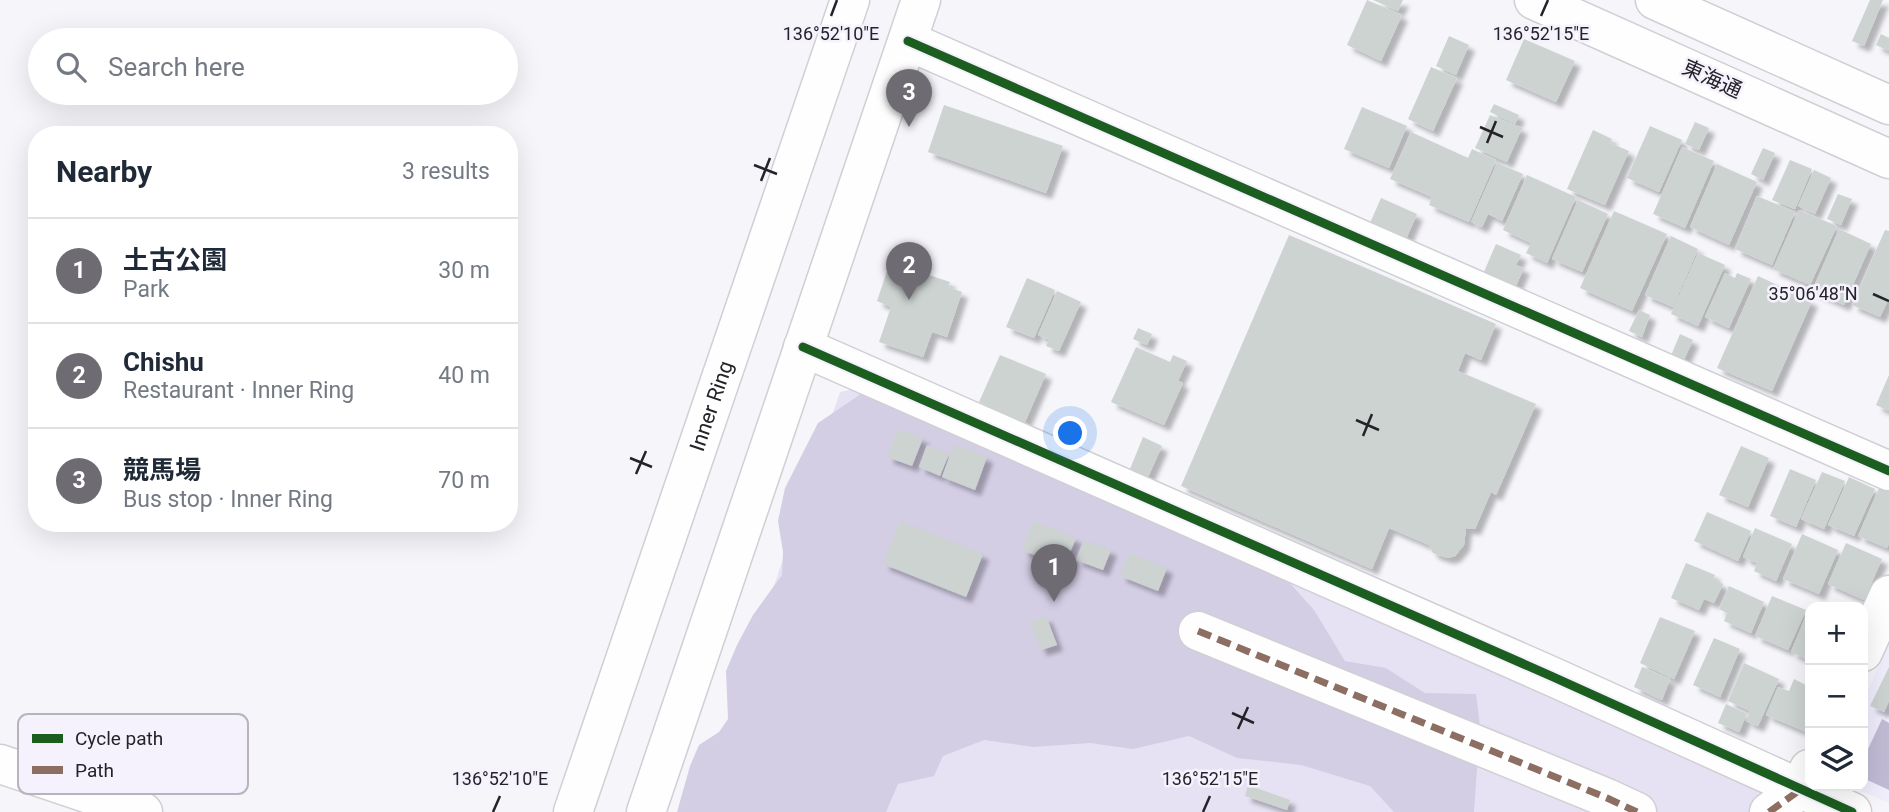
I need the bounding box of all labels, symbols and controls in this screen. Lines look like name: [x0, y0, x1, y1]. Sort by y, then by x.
text: 136°52'10"E: [783, 23, 879, 44]
text: 136°52'15"E: [1493, 23, 1589, 44]
search box: [28, 28, 518, 105]
icon: search: [52, 48, 90, 86]
text: Search here: [108, 52, 245, 82]
street label: 東海通: [1678, 55, 1746, 103]
pin: 3: [886, 69, 932, 127]
text: Nearby: [56, 154, 152, 189]
text: 3 results: [402, 158, 490, 185]
pin: 2: [886, 242, 932, 300]
text: 土古公園: [123, 245, 227, 275]
text: 1: [72, 257, 86, 284]
text: 30 m: [438, 257, 490, 284]
text: Park: [123, 276, 169, 303]
text: 35°06'48"N: [1768, 283, 1858, 304]
text: Chishu: [123, 347, 204, 377]
street label: Inner Ring: [685, 358, 738, 454]
text: 2: [72, 362, 86, 389]
text: 40 m: [438, 362, 490, 389]
text: Restaurant · Inner Ring: [123, 377, 354, 404]
your location: [1053, 416, 1087, 450]
text: 競馬場: [123, 455, 201, 485]
text: 3: [72, 467, 86, 494]
text: 70 m: [438, 467, 490, 494]
text: Bus stop · Inner Ring: [123, 486, 333, 513]
pin: 1: [1031, 544, 1077, 602]
map controls: [1805, 602, 1868, 791]
button: +: [1805, 602, 1868, 665]
button: −: [1805, 665, 1868, 728]
legend: [18, 714, 248, 794]
text: Cycle path: [75, 727, 163, 750]
button: layers: [1805, 728, 1868, 791]
text: Path: [75, 759, 114, 782]
text: 136°52'10"E: [452, 768, 548, 789]
text: 136°52'15"E: [1162, 768, 1258, 789]

